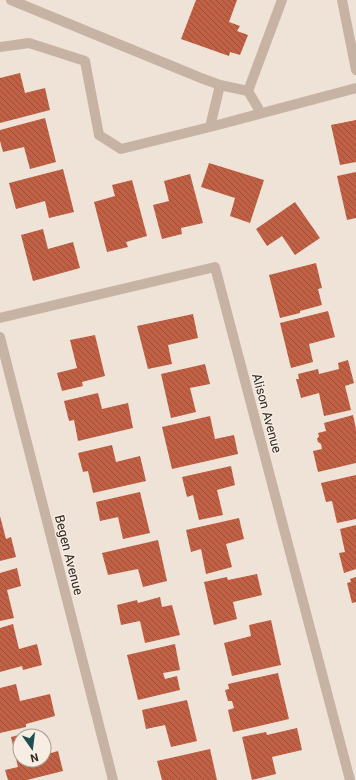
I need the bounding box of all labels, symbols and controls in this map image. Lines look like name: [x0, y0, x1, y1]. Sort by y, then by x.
street label: Alison Avenue: [249, 372, 285, 455]
street label: Begen Avenue: [52, 513, 86, 597]
north arrow: [12, 728, 52, 768]
text: N: [29, 750, 40, 765]

